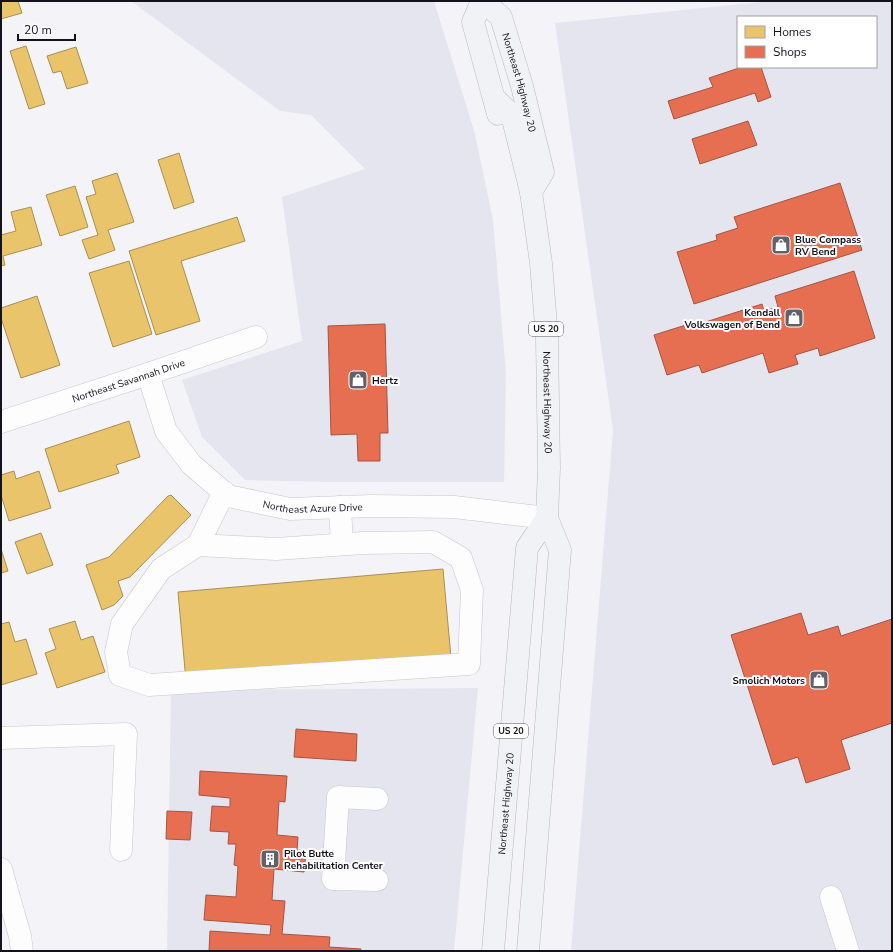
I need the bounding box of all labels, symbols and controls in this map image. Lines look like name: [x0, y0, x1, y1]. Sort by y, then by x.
scale bar: [18, 16, 75, 42]
legend: [737, 16, 877, 68]
text: 20 m: [24, 22, 52, 38]
text: Homes: [773, 24, 811, 40]
street label: Northeast Highway 20: [498, 31, 539, 133]
text: Shops: [773, 44, 807, 60]
place label: Blue Compass RV Bend: [795, 233, 861, 259]
shop icon: Blue Compass RV Bend: [770, 234, 792, 256]
place label: Kendall Volkswagen of Bend: [683, 306, 781, 332]
shop icon: Kendall Volkswagen of Bend: [783, 307, 805, 329]
road number: US 20: [529, 322, 563, 336]
street label: Northeast Highway 20: [539, 351, 555, 454]
street label: Northeast Savannah Drive: [70, 356, 187, 406]
shop icon: Hertz: [347, 369, 369, 391]
place label: Hertz: [372, 374, 398, 388]
street label: Northeast Azure Drive: [261, 497, 363, 517]
shop icon: Smolich Motors: [808, 669, 830, 691]
place label: Smolich Motors: [732, 674, 805, 688]
road number: US 20: [494, 724, 528, 738]
street label: Northeast Highway 20: [495, 752, 518, 855]
place label: Pilot Butte Rehabilitation Center: [284, 847, 383, 873]
building icon: Pilot Butte Rehabilitation Center: [259, 848, 281, 870]

